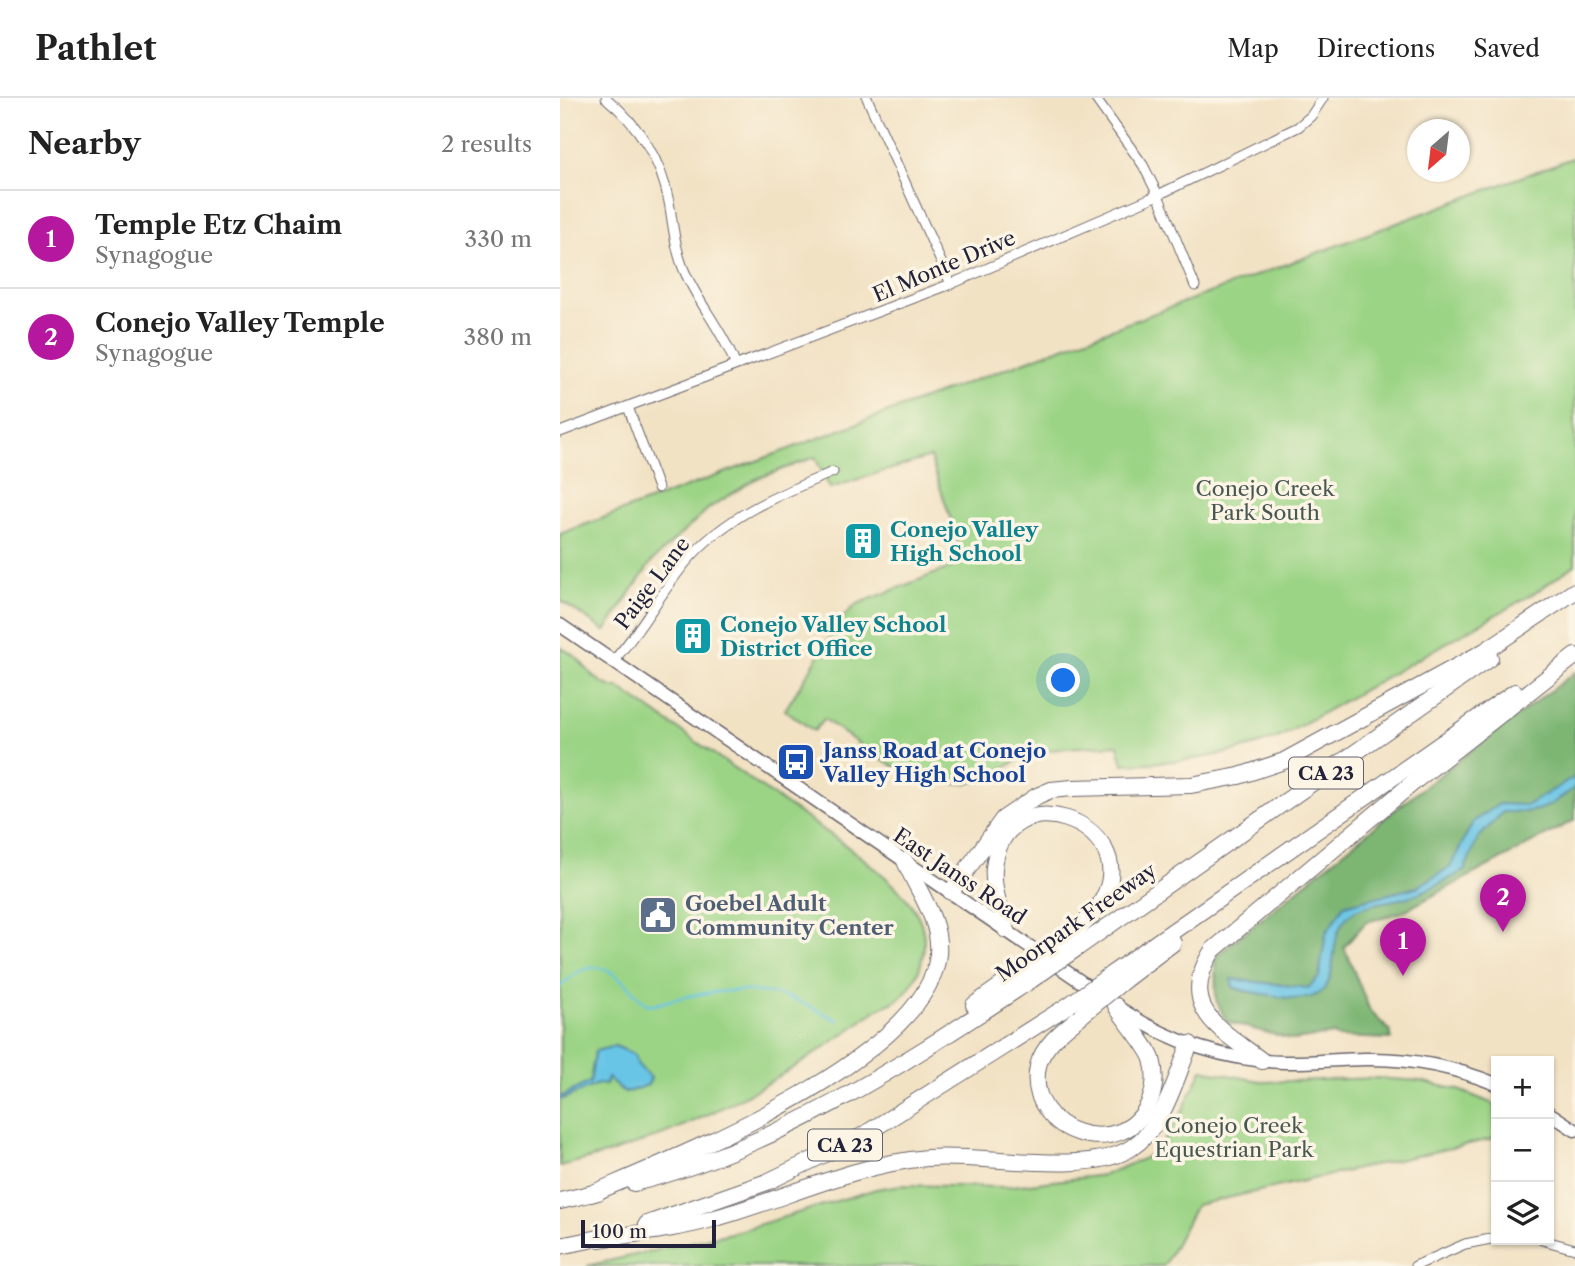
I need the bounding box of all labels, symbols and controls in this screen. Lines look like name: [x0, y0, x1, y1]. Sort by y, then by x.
text: Pathlet: [35, 28, 157, 69]
text: Map: [1227, 34, 1279, 63]
text: Directions: [1317, 34, 1435, 63]
text: Saved: [1473, 34, 1540, 63]
north arrow: [1407, 119, 1470, 182]
text: Nearby: [28, 125, 141, 162]
text: 2 results: [441, 130, 532, 158]
text: Temple Etz Chaim: [95, 209, 342, 241]
text: 1: [46, 225, 56, 253]
text: 330 m: [465, 225, 532, 253]
street label: El Monte Drive: [869, 225, 1019, 307]
text: Synagogue: [95, 241, 213, 269]
text: Conejo Valley Temple: [95, 307, 385, 339]
text: 2: [44, 323, 58, 351]
text: 380 m: [464, 323, 532, 351]
text: Synagogue: [95, 339, 213, 367]
park label: Conejo Creek Park South: [1196, 476, 1335, 525]
place label: Conejo Valley High School: [890, 517, 1039, 566]
building icon: Conejo Valley High School: [842, 520, 884, 562]
street label: Paige Lane: [609, 532, 695, 634]
place label: Conejo Valley School District Office: [720, 612, 946, 661]
building icon: Conejo Valley School District Office: [672, 615, 714, 657]
your location: [1046, 663, 1080, 697]
place label: Janss Road at Conejo Valley High School: [819, 738, 1046, 787]
bus stop icon: Janss Road at Conejo Valley High School: [775, 741, 817, 783]
road number: CA 23: [1289, 758, 1363, 788]
street label: East Janss Road: [889, 822, 1031, 930]
street label: Moorpark Freeway: [991, 857, 1161, 987]
pin: 2: [1480, 874, 1526, 932]
place label: Goebel Adult Community Center: [685, 891, 895, 940]
public building icon: Goebel Adult Community Center: [637, 894, 679, 936]
pin: 1: [1380, 918, 1426, 976]
map controls: [1491, 1056, 1554, 1245]
button: +: [1491, 1056, 1554, 1119]
park label: Conejo Creek Equestrian Park: [1155, 1113, 1314, 1162]
button: −: [1491, 1119, 1554, 1182]
road number: CA 23: [808, 1130, 882, 1161]
button: layers: [1491, 1182, 1554, 1245]
scale bar: [581, 1217, 716, 1249]
text: 100 m: [592, 1220, 647, 1243]

